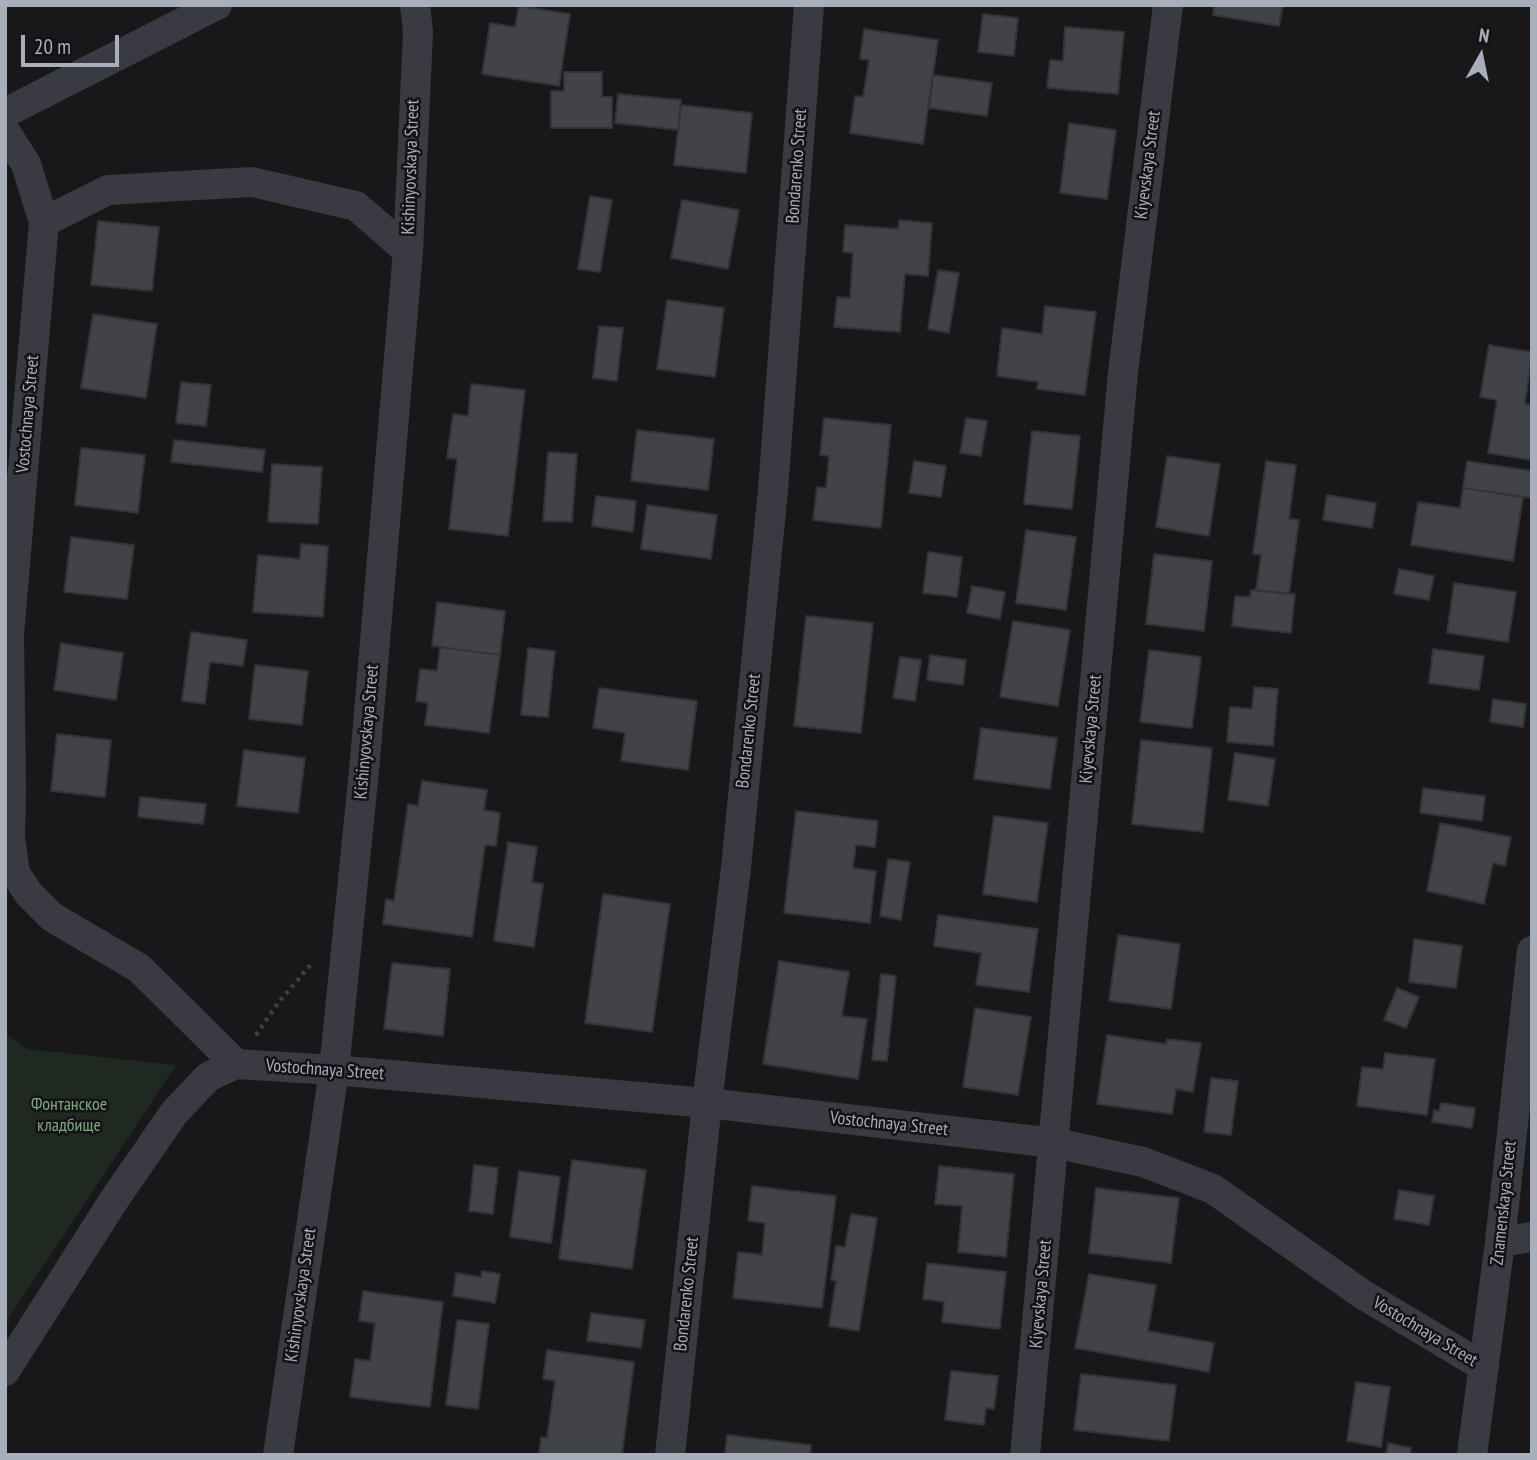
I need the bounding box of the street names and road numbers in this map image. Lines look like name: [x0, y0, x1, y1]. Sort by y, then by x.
street label: Kishinyovskaya Street: [398, 99, 424, 235]
street label: Bondarenko Street: [782, 108, 812, 224]
street label: Kiyevskaya Street: [1131, 110, 1165, 220]
street label: Vostochnaya Street: [12, 354, 44, 474]
street label: Kishinyovskaya Street: [350, 664, 384, 800]
street label: Bondarenko Street: [732, 673, 766, 789]
street label: Kiyevskaya Street: [1075, 674, 1107, 784]
street label: Vostochnaya Street: [265, 1055, 385, 1085]
street label: Vostochnaya Street: [829, 1107, 949, 1141]
street label: Znamenskaya Street: [1487, 1140, 1521, 1266]
street label: Kishinyovskaya Street: [281, 1227, 321, 1363]
street label: Bondarenko Street: [670, 1236, 704, 1352]
street label: Kiyevskaya Street: [1025, 1239, 1057, 1349]
street label: Vostochnaya Street: [1369, 1292, 1481, 1372]

